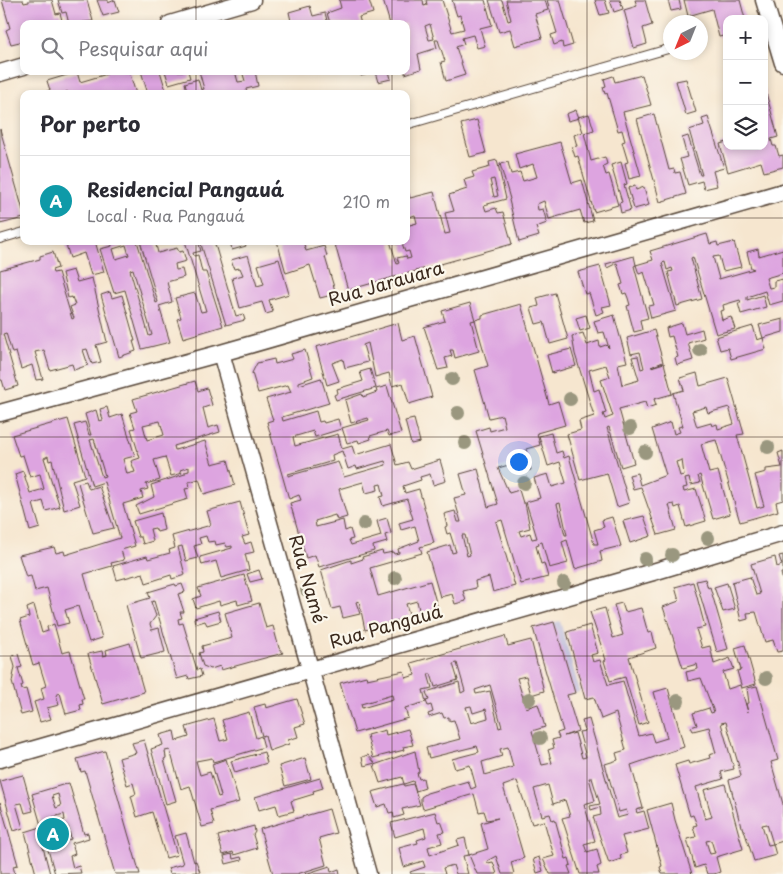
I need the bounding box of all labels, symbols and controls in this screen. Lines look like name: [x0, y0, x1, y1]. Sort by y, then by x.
north arrow: [663, 15, 708, 60]
map controls: [723, 15, 768, 150]
button: +: [723, 15, 768, 60]
search box: [20, 20, 410, 75]
icon: search: [38, 34, 66, 62]
text: Pesquisar aqui: [78, 34, 208, 62]
button: −: [723, 60, 768, 105]
button: layers: [723, 105, 768, 150]
text: Por perto: [40, 107, 140, 139]
text: Residencial Pangauá: [87, 175, 284, 203]
text: A: [50, 189, 62, 213]
text: 210 m: [342, 189, 390, 213]
text: Local · Rua Pangauá: [87, 203, 245, 227]
street label: Rua Jarauara: [325, 253, 447, 312]
your location: [506, 449, 532, 475]
street label: Rua Namé: [283, 531, 334, 626]
street label: Rua Pangauá: [326, 596, 446, 655]
pin: A: [37, 815, 69, 853]

